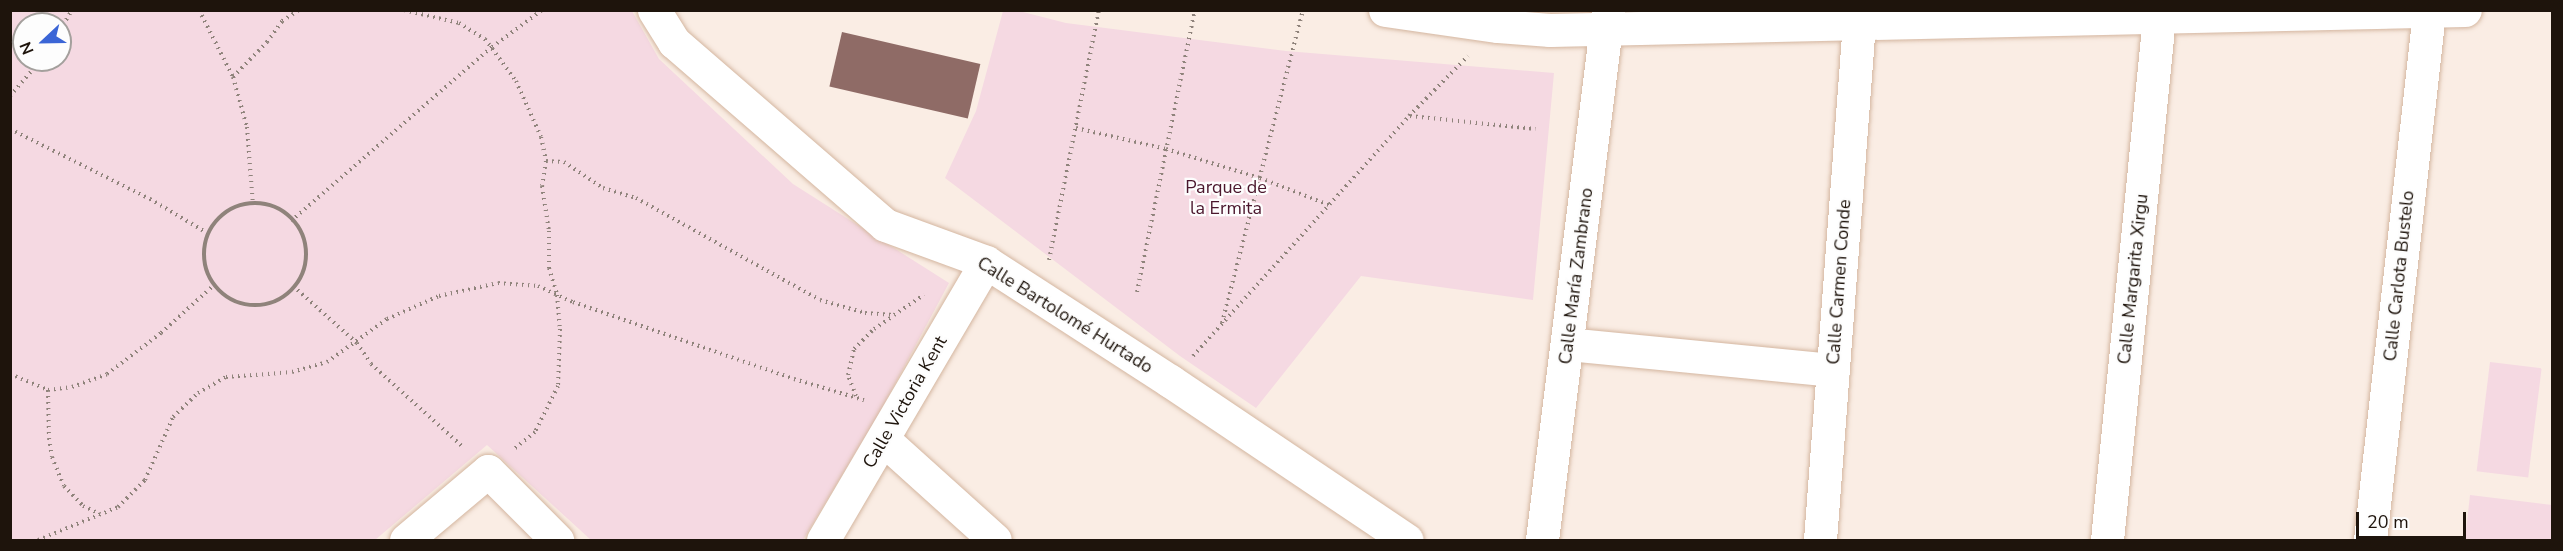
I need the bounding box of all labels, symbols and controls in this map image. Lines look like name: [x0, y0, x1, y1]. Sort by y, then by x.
north arrow: [12, 12, 72, 72]
text: N: [15, 38, 40, 58]
park label: Parque de la Ermita: [1185, 177, 1267, 219]
street label: Calle María Zambrano: [1554, 186, 1598, 366]
street label: Calle Carlota Bustelo: [2379, 190, 2419, 362]
street label: Calle Margarita Xirgu: [2113, 193, 2153, 365]
street label: Calle Carmen Conde: [1822, 199, 1856, 365]
street label: Calle Bartolomé Hurtado: [973, 252, 1157, 378]
street label: Calle Victoria Kent: [858, 332, 952, 472]
scale bar: [2359, 500, 2468, 538]
text: 20 m: [2367, 510, 2409, 534]

